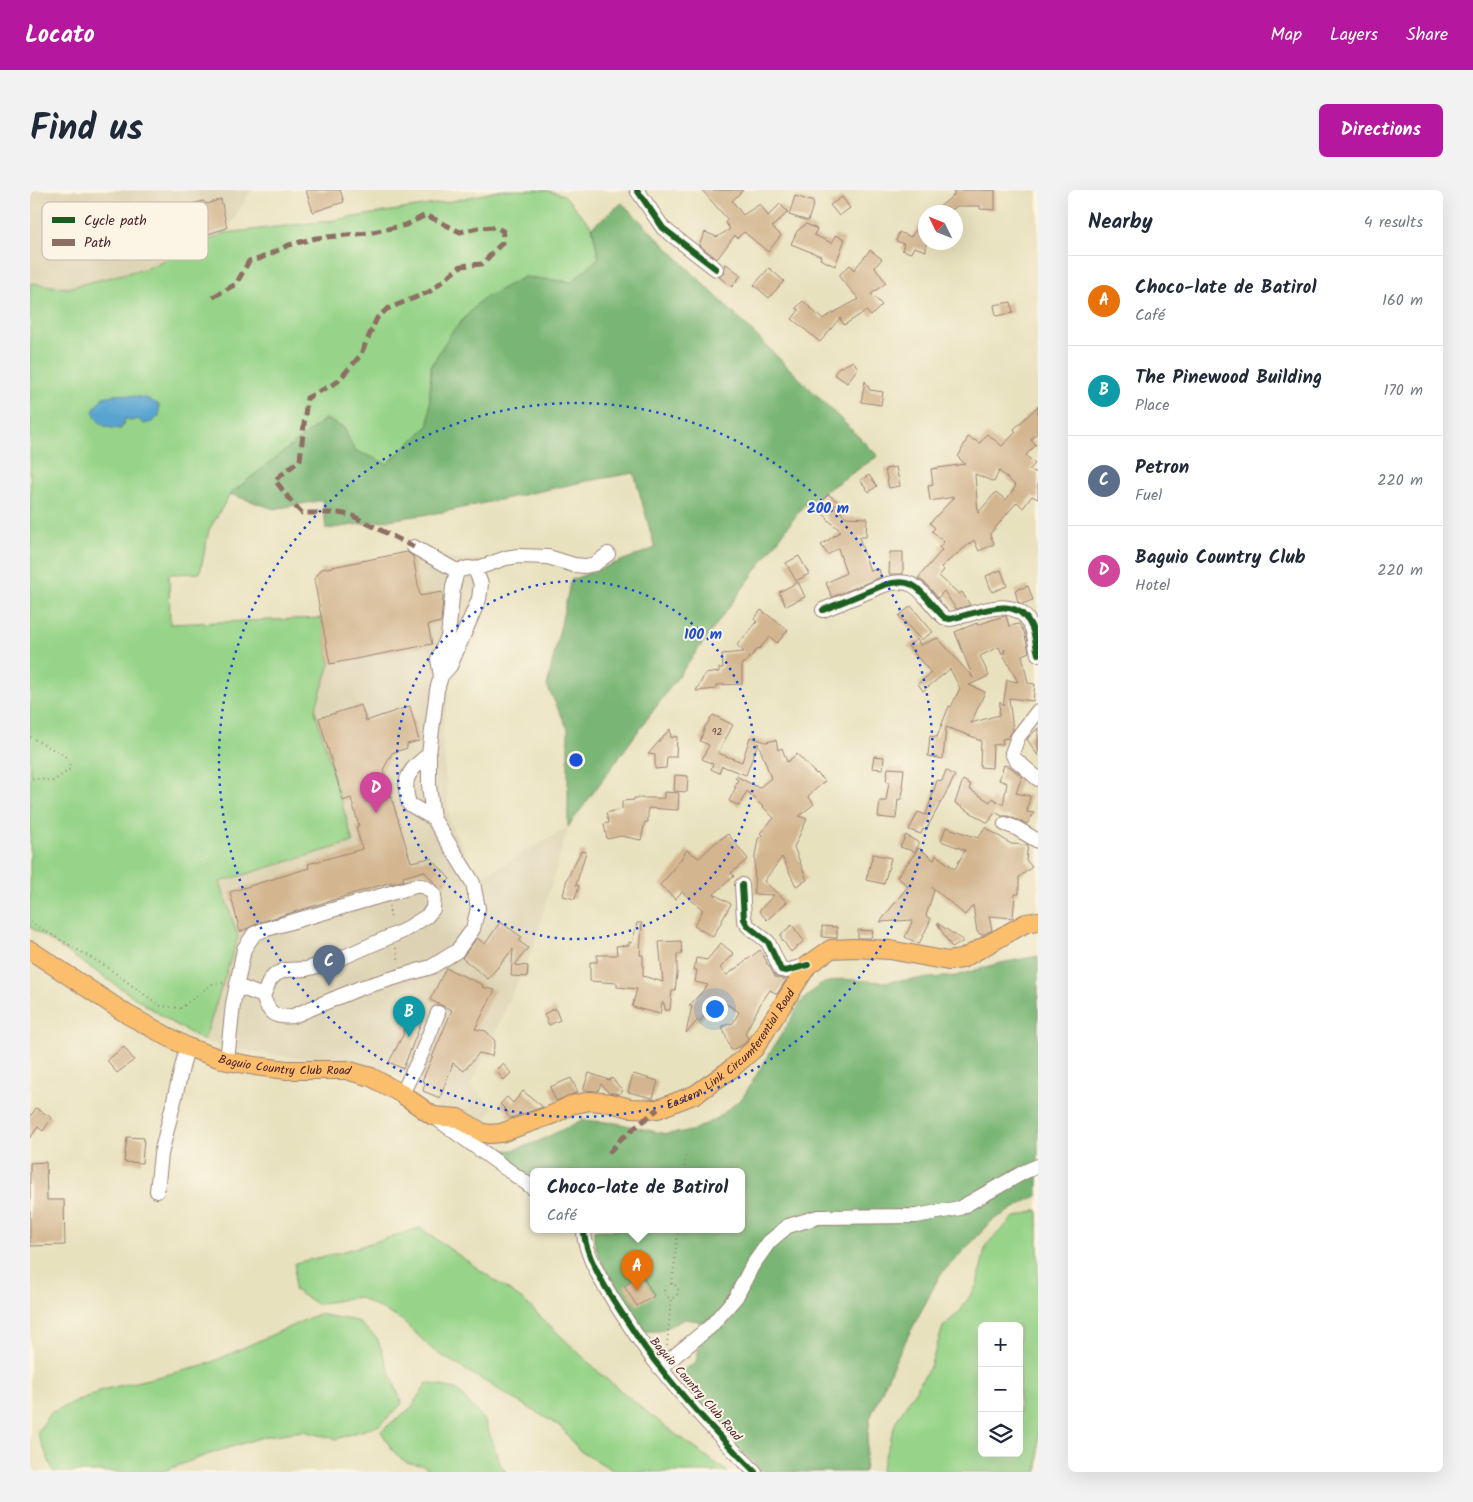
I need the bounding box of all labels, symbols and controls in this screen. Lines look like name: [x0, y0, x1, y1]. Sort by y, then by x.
text: Locato: [25, 16, 95, 55]
text: Map: [1271, 21, 1302, 50]
text: Layers: [1330, 21, 1378, 50]
text: Share: [1406, 21, 1448, 50]
text: Find us: [30, 102, 143, 158]
button: Directions: [1319, 104, 1443, 157]
legend: [42, 202, 208, 260]
north arrow: [918, 205, 963, 250]
text: Nearby: [1088, 206, 1153, 239]
text: Cycle path: [84, 210, 147, 232]
text: 4 results: [1364, 210, 1423, 235]
text: Path: [84, 232, 111, 254]
text: Choco-late de Batirol: [1135, 273, 1317, 303]
text: A: [1099, 288, 1109, 313]
text: 160 m: [1382, 288, 1423, 313]
text: Café: [1135, 303, 1165, 328]
text: The Pinewood Building: [1135, 363, 1322, 393]
text: B: [1099, 378, 1109, 403]
text: 170 m: [1383, 378, 1423, 403]
text: Place: [1135, 393, 1169, 418]
text: Petron: [1135, 453, 1189, 483]
text: C: [1099, 468, 1109, 493]
text: 220 m: [1377, 468, 1423, 493]
text: Fuel: [1135, 483, 1162, 508]
text: 200 m: [807, 497, 849, 521]
text: Baguio Country Club: [1135, 543, 1305, 573]
text: D: [1099, 558, 1109, 583]
text: 220 m: [1377, 558, 1423, 583]
text: Hotel: [1135, 573, 1170, 598]
text: 100 m: [684, 623, 722, 647]
house number: 92: [712, 724, 723, 740]
centre of rings: [567, 751, 585, 769]
pin: D: [360, 772, 392, 813]
pin: C: [313, 945, 345, 986]
street label: Eastern Link Circumferential Road: [663, 985, 801, 1115]
pin: B: [393, 996, 425, 1037]
your location: [702, 996, 728, 1022]
street label: Baguio Country Club Road: [216, 1050, 354, 1081]
popup: [530, 1168, 745, 1233]
text: Choco-late de Batirol: [547, 1173, 728, 1203]
text: Café: [547, 1203, 577, 1228]
pin: A: [621, 1250, 653, 1291]
map controls: [978, 1322, 1023, 1457]
button: +: [978, 1322, 1023, 1367]
street label: Baguio Country Club Road: [645, 1333, 747, 1446]
button: −: [978, 1367, 1023, 1412]
button: layers: [978, 1412, 1023, 1457]

